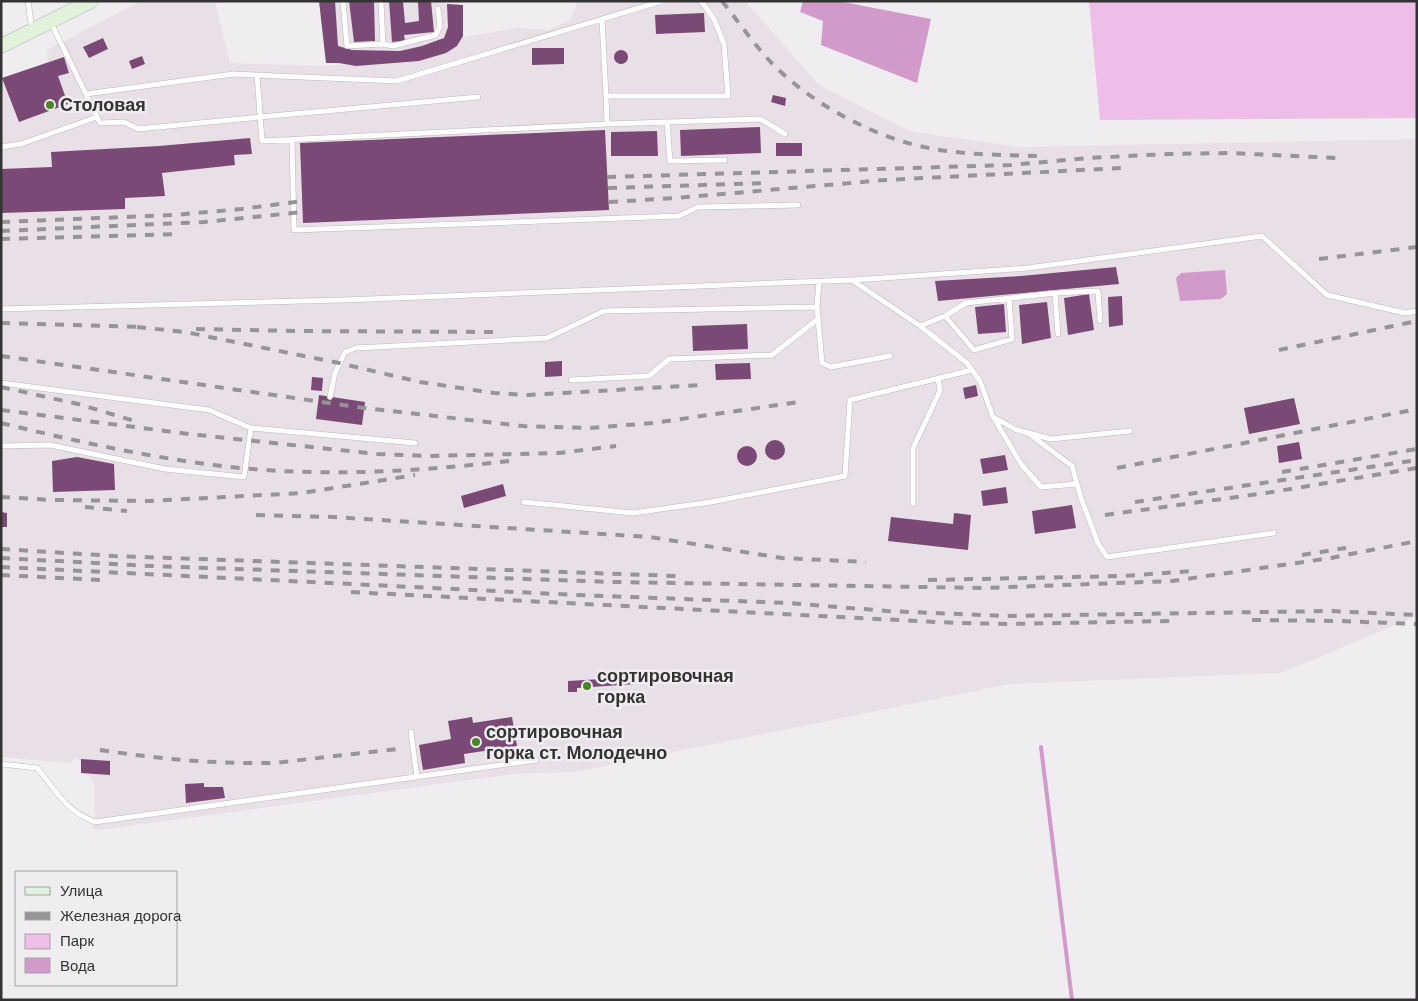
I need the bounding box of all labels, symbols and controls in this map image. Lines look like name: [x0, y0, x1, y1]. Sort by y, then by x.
place label: Столовая: [60, 95, 146, 115]
marker: Столовая: [44, 99, 56, 111]
place label: сортировочная горка: [597, 666, 734, 707]
marker: сортировочная горка: [581, 680, 593, 692]
place label: сортировочная горка ст. Молодечно: [486, 722, 667, 763]
marker: сортировочная горка ст. Молодечно: [470, 736, 482, 748]
legend: [15, 871, 178, 986]
text: Улица: [60, 882, 103, 899]
text: Железная дорога: [60, 907, 182, 924]
text: Парк: [60, 932, 94, 949]
text: Вода: [60, 957, 96, 974]

